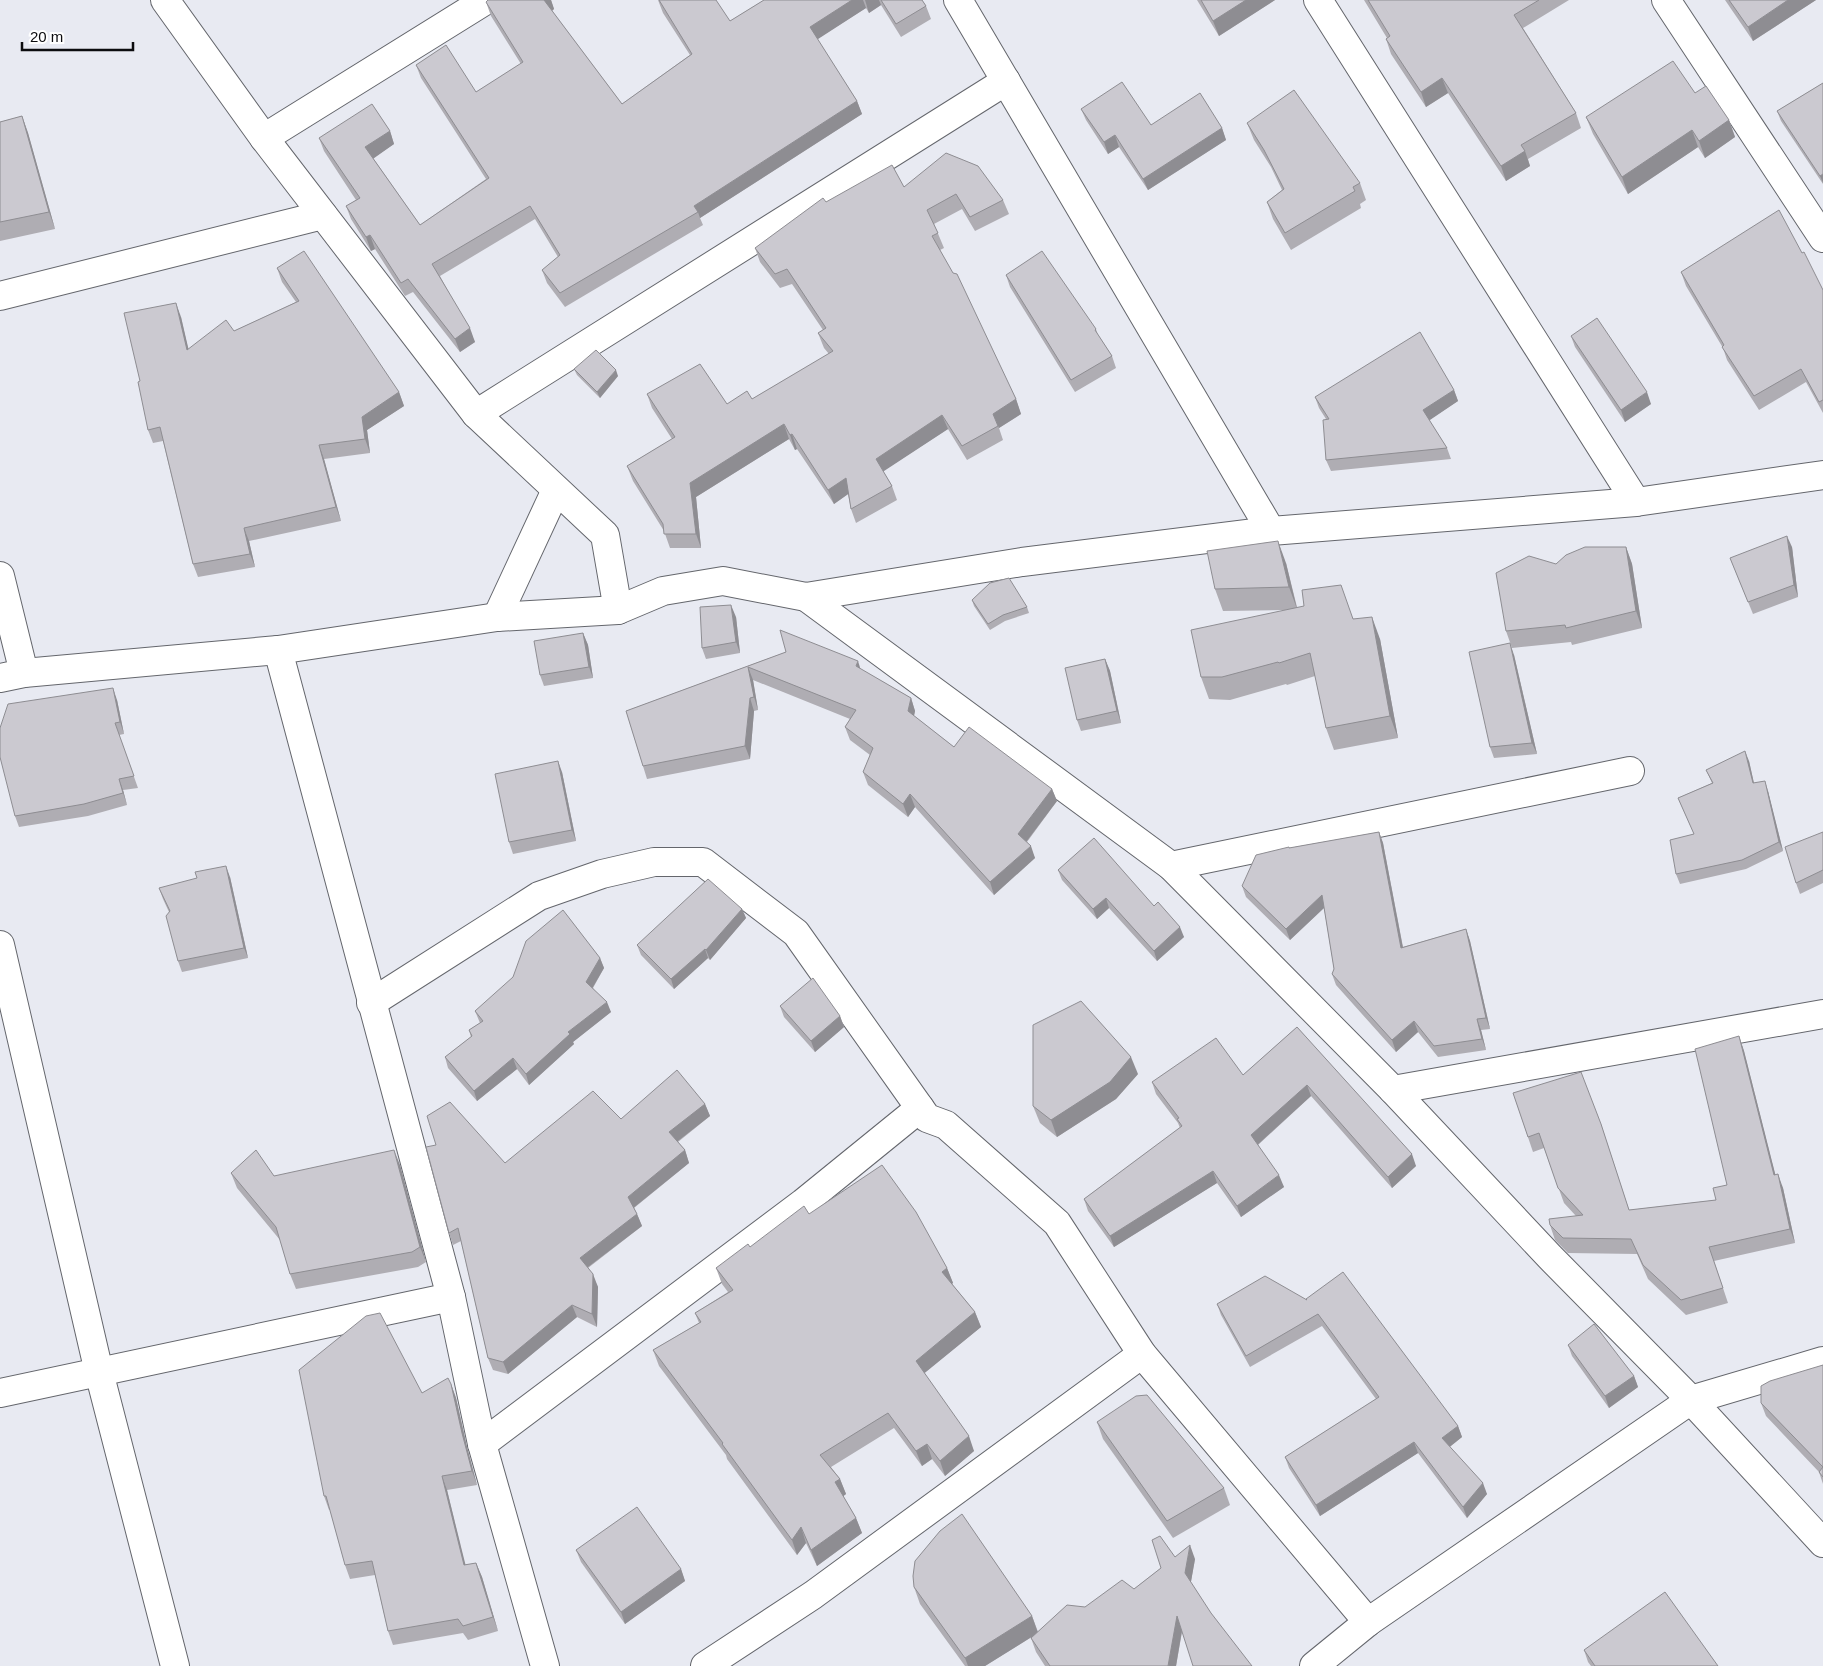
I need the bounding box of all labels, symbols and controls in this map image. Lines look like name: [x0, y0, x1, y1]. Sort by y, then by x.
scale bar: [22, 20, 134, 52]
text: 20 m: [30, 28, 63, 45]

